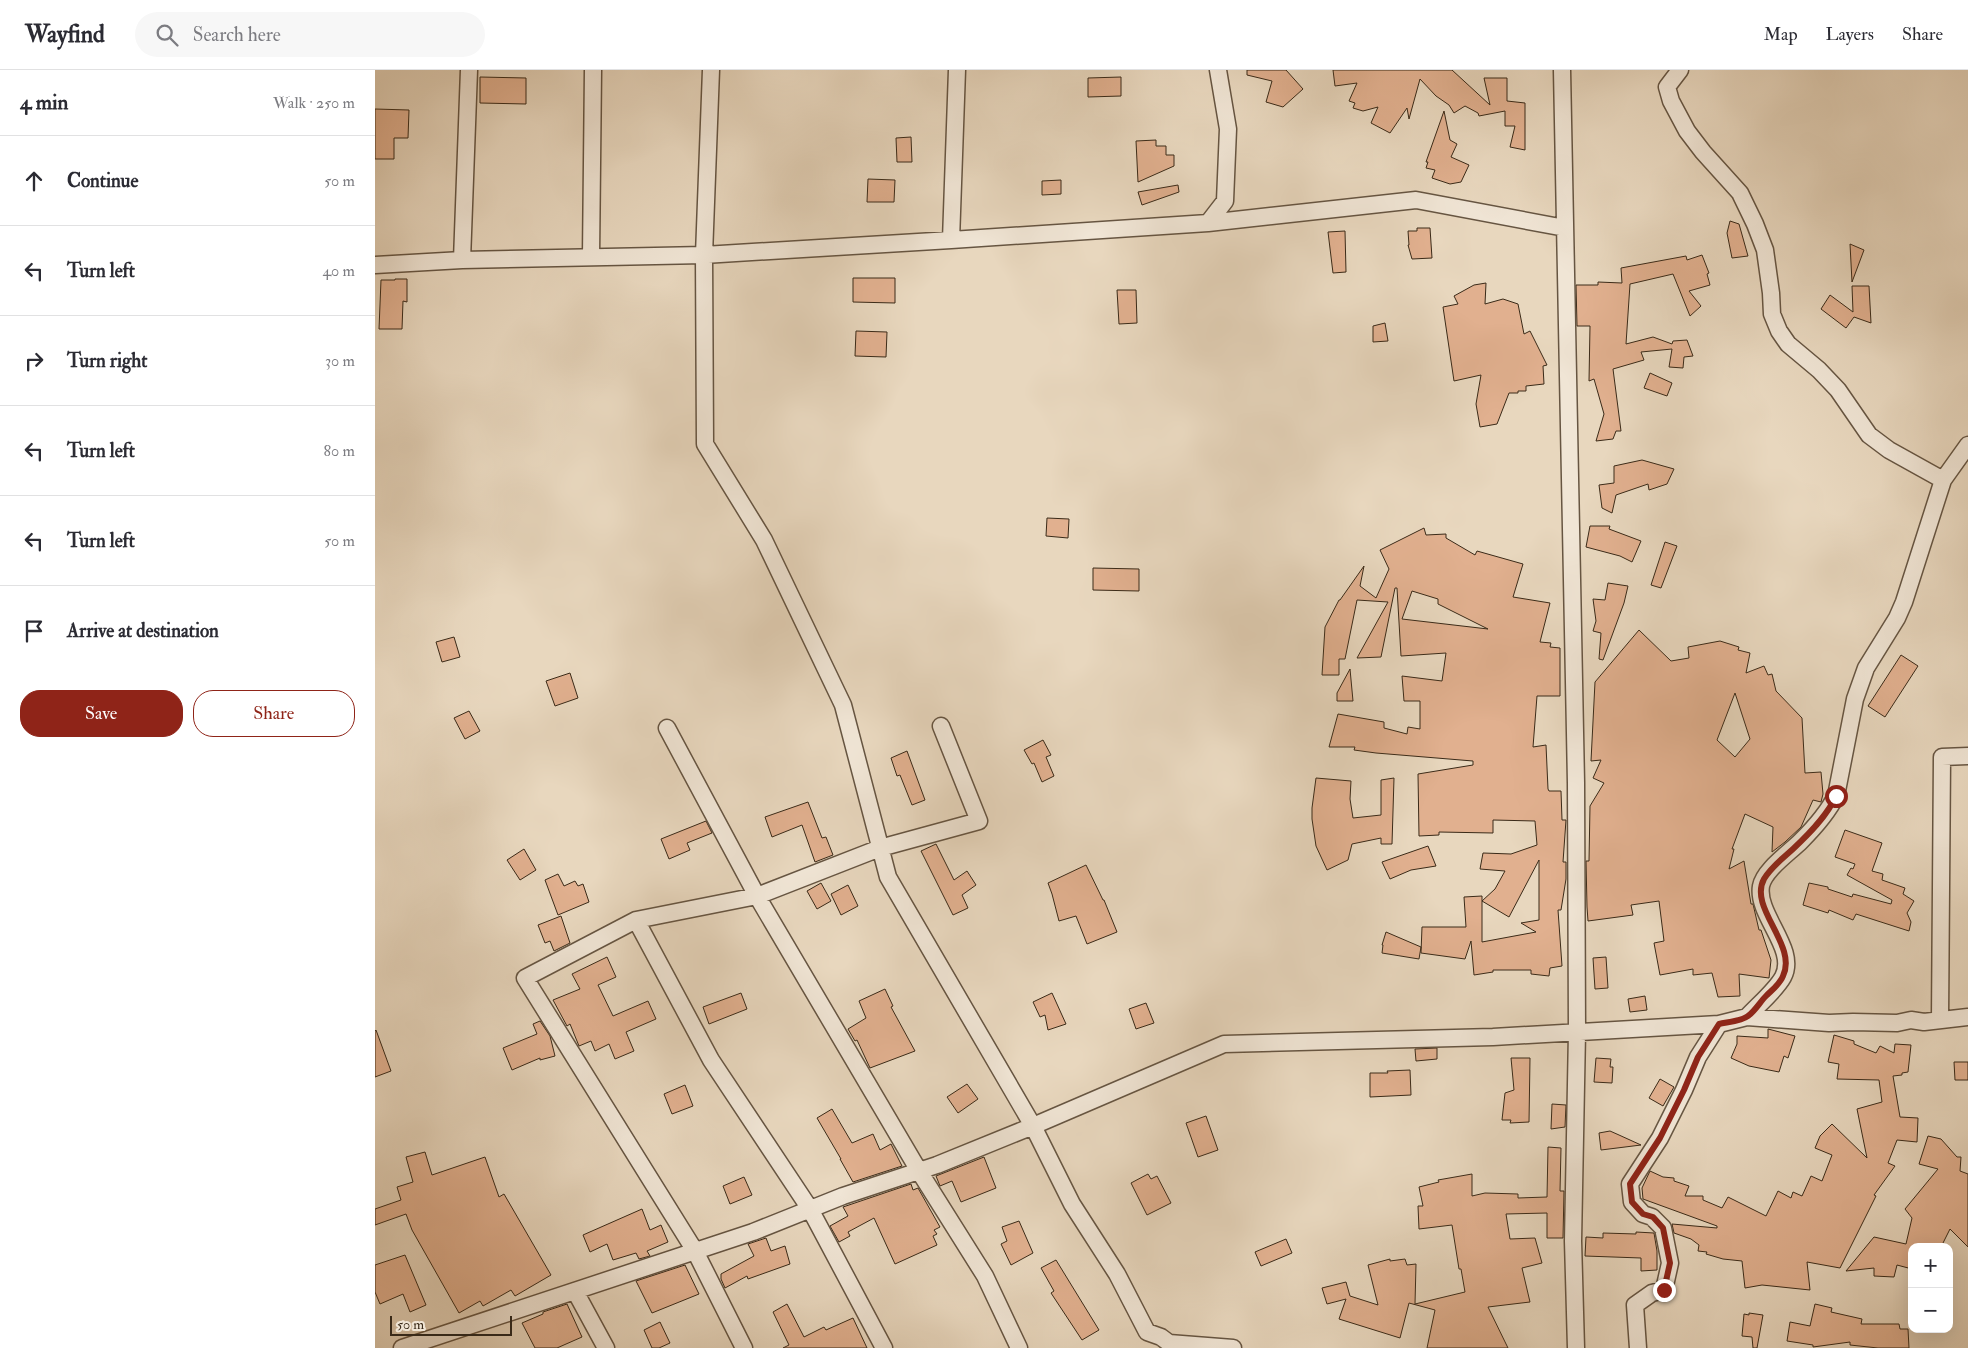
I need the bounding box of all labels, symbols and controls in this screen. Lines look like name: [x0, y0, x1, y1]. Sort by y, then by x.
search box: [135, 12, 485, 57]
text: Wayfind: [25, 19, 105, 50]
icon: search: [153, 21, 181, 49]
text: Search here: [193, 23, 281, 47]
text: Map: [1764, 23, 1798, 46]
text: Layers: [1826, 23, 1874, 46]
text: Share: [1902, 23, 1943, 46]
text: 4 min: [20, 89, 68, 116]
text: Walk · 250 m: [273, 93, 355, 113]
icon: ahead: [20, 167, 48, 195]
text: Continue: [67, 169, 138, 193]
text: 50 m: [324, 171, 355, 191]
icon: left: [20, 257, 48, 285]
text: Turn left: [67, 259, 135, 283]
text: 40 m: [322, 261, 355, 281]
icon: right: [20, 347, 48, 375]
text: Turn right: [67, 349, 147, 373]
text: 30 m: [325, 351, 355, 371]
icon: left: [20, 437, 48, 465]
text: Turn left: [67, 439, 135, 463]
text: 80 m: [324, 441, 355, 461]
icon: left: [20, 527, 48, 555]
text: Turn left: [67, 529, 135, 553]
text: 50 m: [324, 531, 355, 551]
icon: arrive: [20, 617, 48, 645]
text: Arrive at destination: [67, 619, 219, 643]
button: Save: [20, 690, 183, 737]
button: Share: [193, 690, 355, 737]
route start: [1825, 785, 1848, 808]
map controls: [1908, 1243, 1953, 1333]
button: +: [1908, 1243, 1953, 1288]
route end: [1653, 1279, 1676, 1302]
button: −: [1908, 1288, 1953, 1333]
scale bar: [390, 1313, 513, 1336]
text: 50 m: [397, 1316, 424, 1333]

